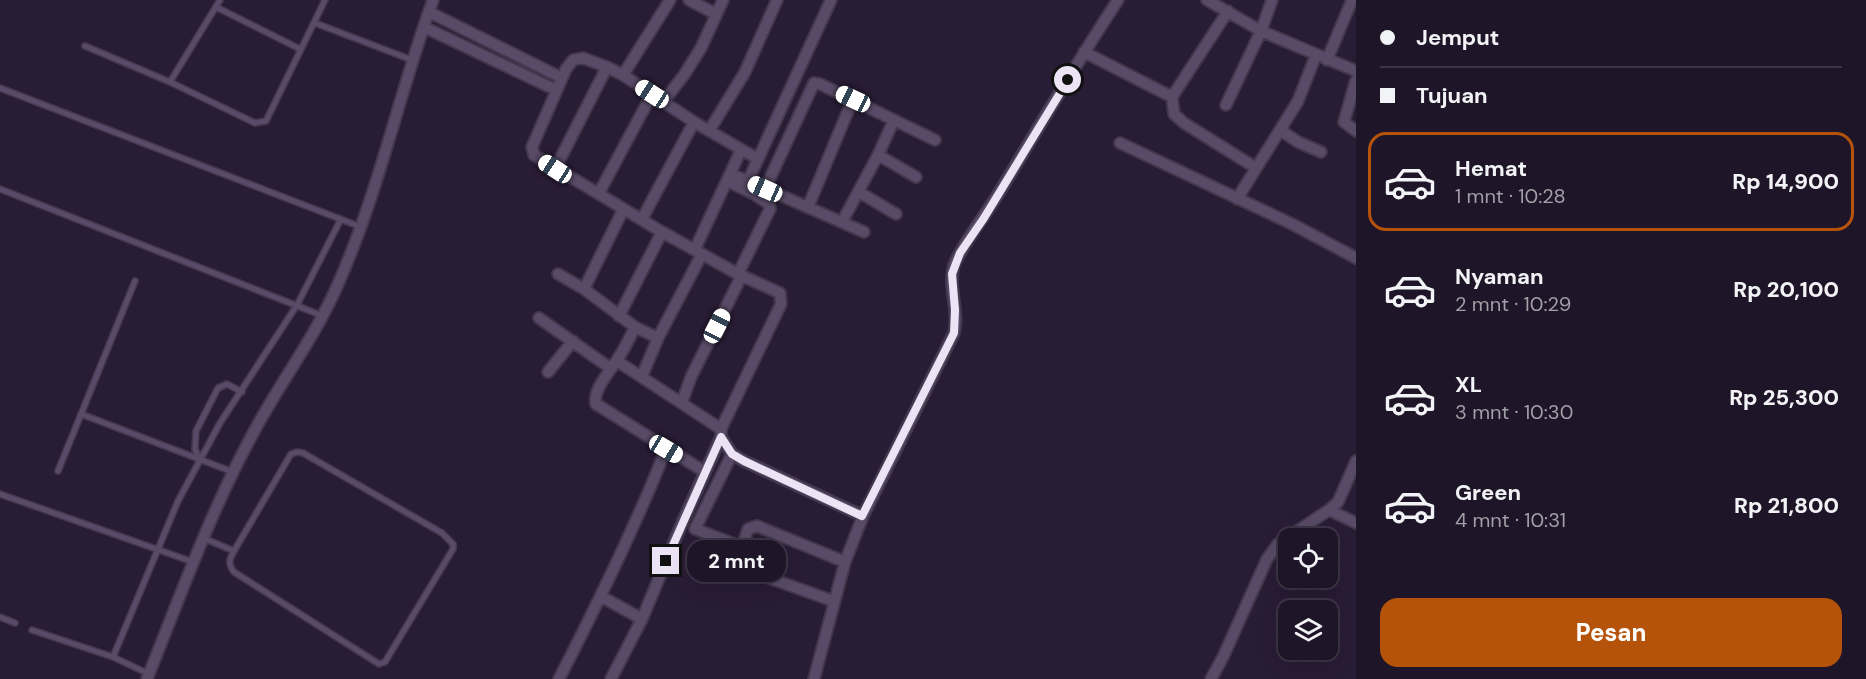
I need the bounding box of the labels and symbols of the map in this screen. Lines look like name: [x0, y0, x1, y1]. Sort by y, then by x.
route start: [1054, 66, 1081, 93]
car: [632, 77, 672, 111]
car: [833, 83, 873, 115]
car: [535, 152, 575, 186]
car: [745, 173, 785, 205]
car: [701, 306, 733, 346]
car: [646, 432, 686, 466]
callout: 2 mnt: [687, 540, 786, 582]
route end: [652, 547, 679, 574]

